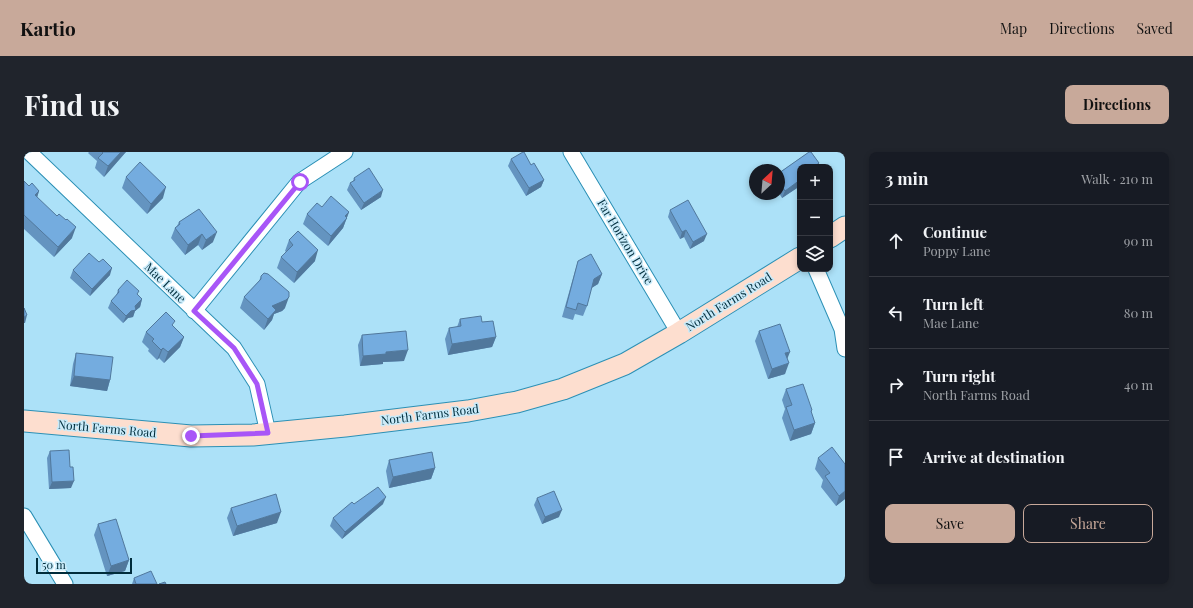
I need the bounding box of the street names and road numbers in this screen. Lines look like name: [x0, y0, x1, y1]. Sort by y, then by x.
street label: Far Horizon Drive: [594, 196, 658, 287]
street label: Mae Lane: [142, 259, 190, 306]
street label: North Farms Road: [682, 268, 775, 334]
street label: North Farms Road: [380, 400, 480, 428]
street label: North Farms Road: [57, 416, 157, 440]

